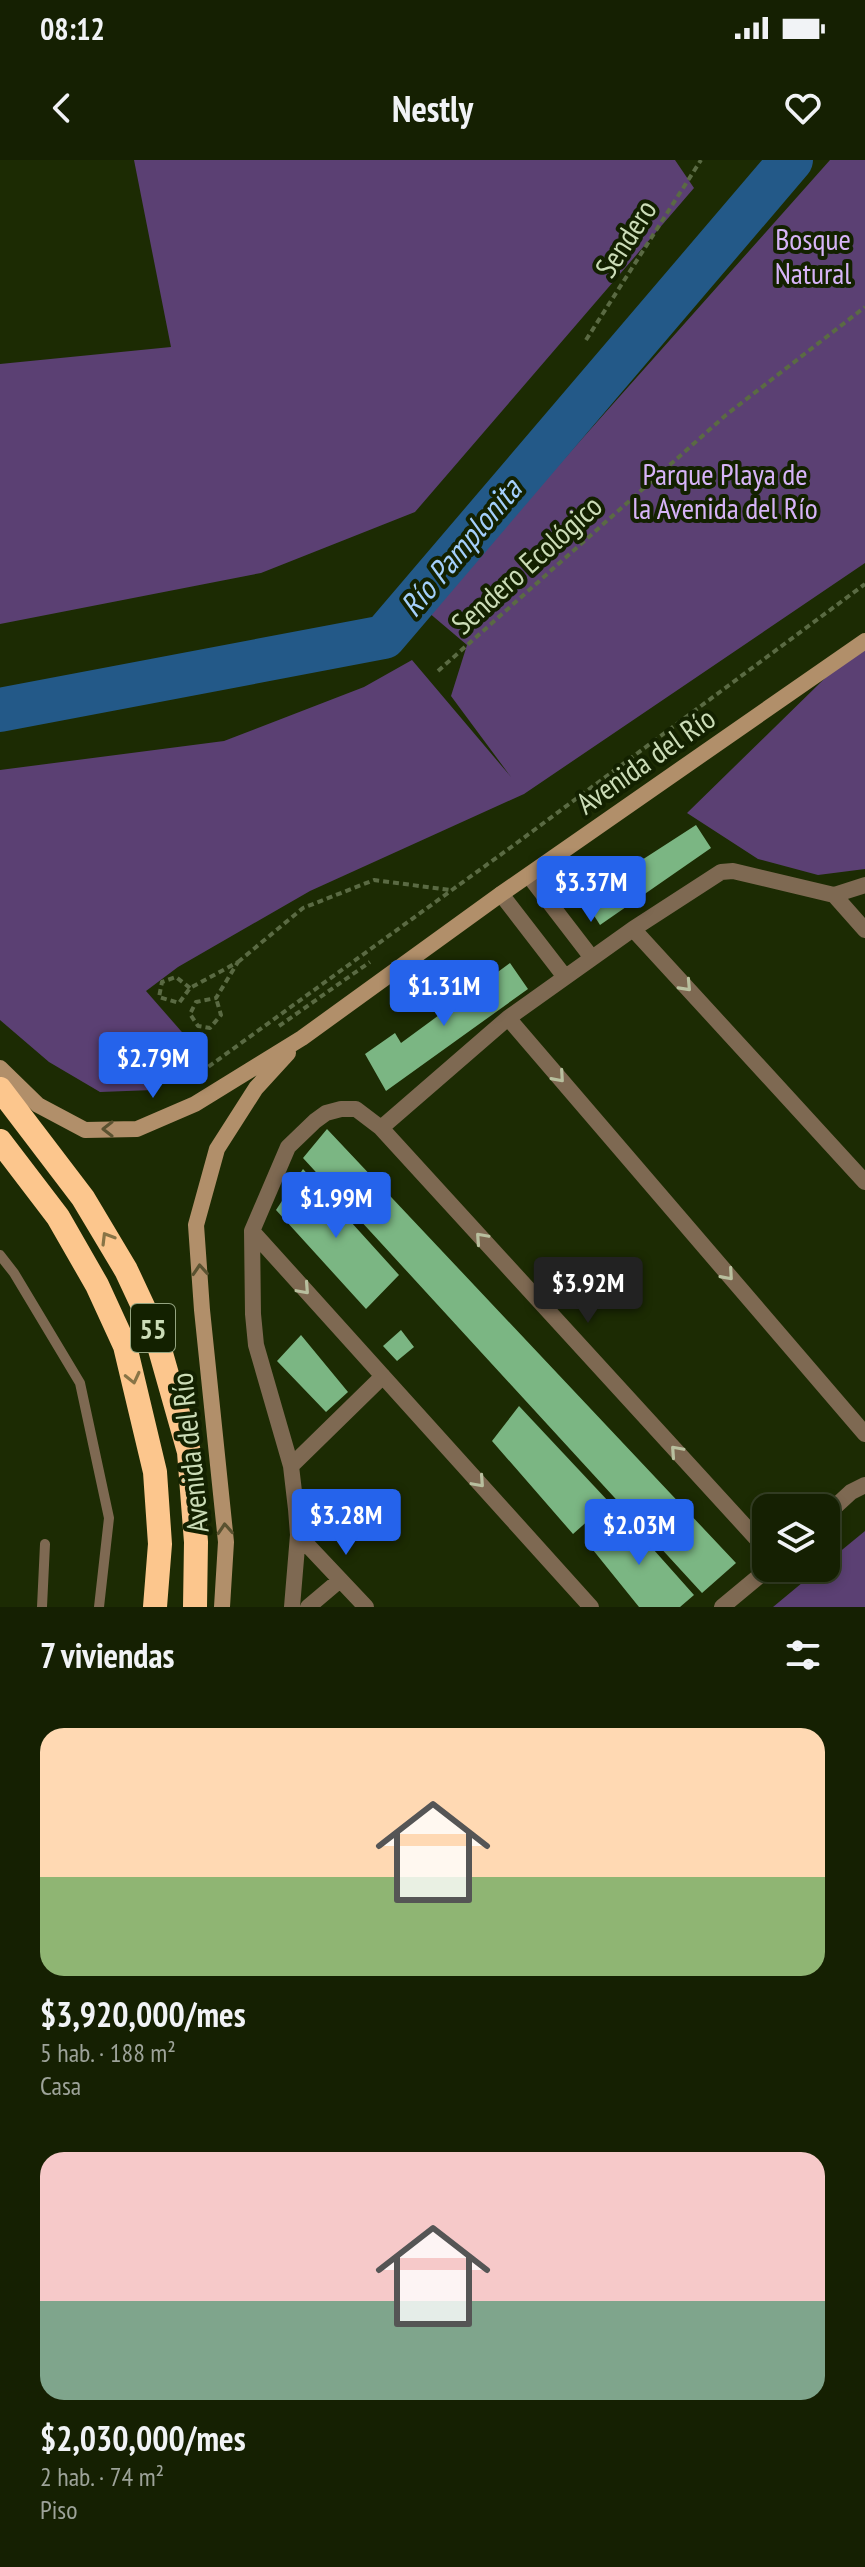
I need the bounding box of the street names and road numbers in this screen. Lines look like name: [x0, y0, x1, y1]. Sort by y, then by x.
street label: Sendero: [586, 192, 664, 284]
street label: Sendero Ecológico: [442, 486, 610, 642]
street label: Avenida del Río: [568, 698, 722, 822]
road number: 55: [131, 1304, 175, 1352]
street label: Avenida del Río: [161, 1371, 217, 1535]

